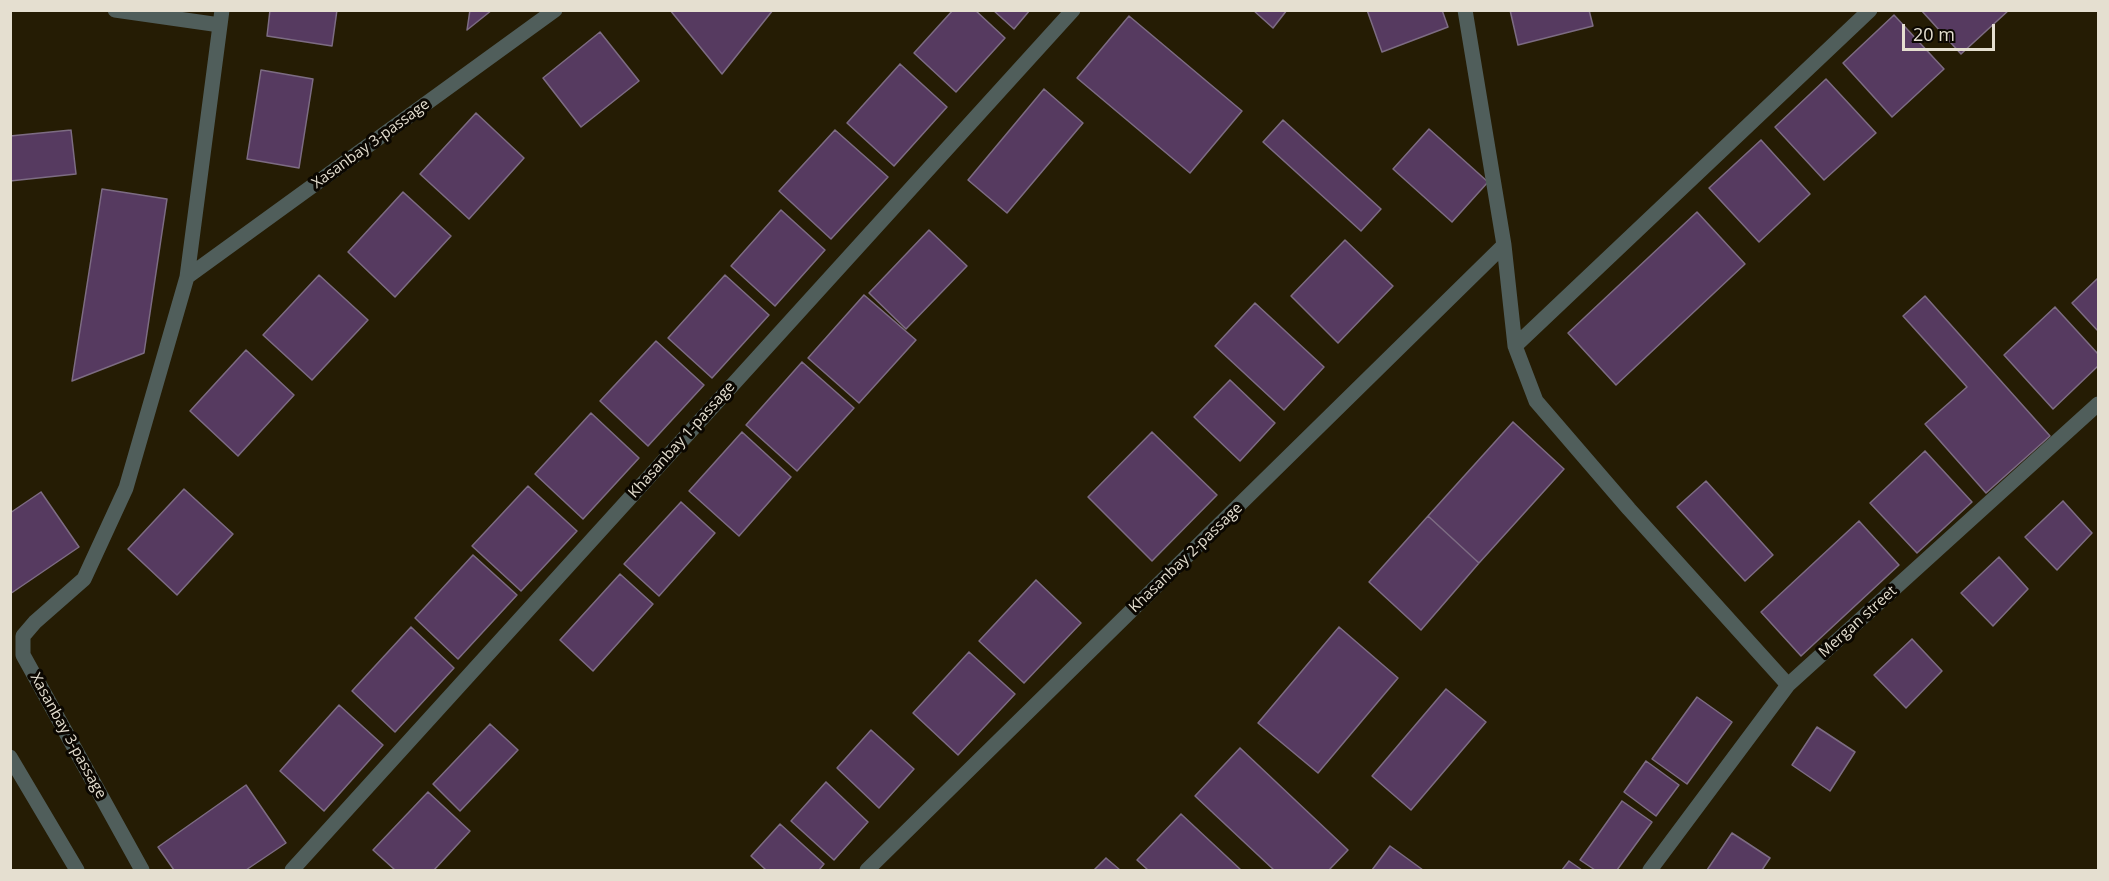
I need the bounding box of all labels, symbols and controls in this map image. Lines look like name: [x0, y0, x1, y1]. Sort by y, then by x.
scale bar: [1905, 12, 1998, 50]
text: 20 m: [1913, 22, 1955, 46]
street label: Xasanbay 3-passage: [309, 95, 433, 193]
street label: Khasanbay 1-passage: [625, 378, 739, 502]
street label: Khasanbay 2-passage: [1126, 499, 1246, 617]
street label: Mergan street: [1815, 582, 1901, 662]
street label: Xasanbay 3-passage: [26, 670, 110, 802]

